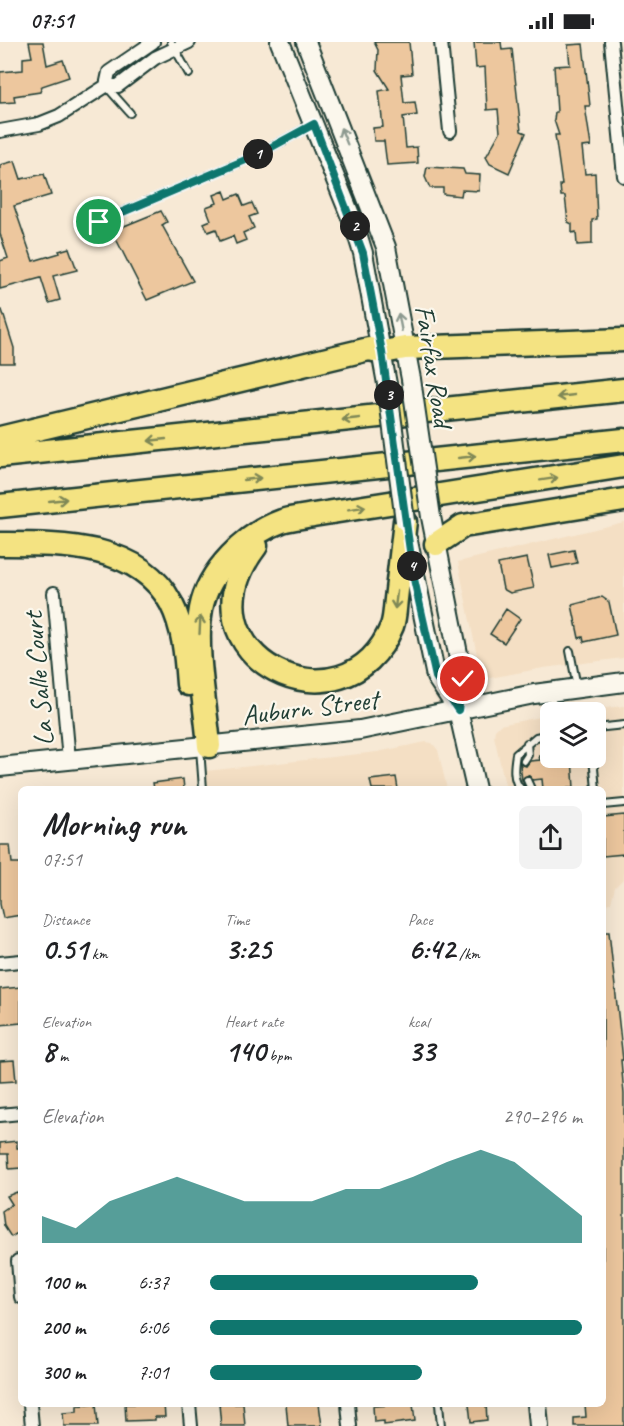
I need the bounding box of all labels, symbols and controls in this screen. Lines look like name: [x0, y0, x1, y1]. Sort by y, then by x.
text: 07:51: [30, 7, 74, 35]
one-way arrow: [338, 127, 349, 146]
pin: 1: [243, 139, 273, 169]
text: 1: [254, 144, 262, 164]
pin: [73, 196, 124, 247]
icon: arrive: [82, 205, 115, 238]
pin: 2: [340, 211, 370, 241]
text: 2: [351, 216, 359, 236]
street label: Fairfax Road: [407, 303, 461, 433]
one-way arrow: [394, 313, 405, 332]
pin: 3: [374, 380, 404, 410]
text: 3: [385, 385, 393, 405]
one-way arrow: [556, 391, 576, 402]
one-way arrow: [342, 414, 361, 425]
one-way arrow: [148, 434, 168, 445]
one-way arrow: [457, 451, 476, 462]
one-way arrow: [539, 473, 559, 484]
one-way arrow: [242, 474, 262, 485]
one-way arrow: [48, 494, 68, 505]
one-way arrow: [346, 503, 366, 514]
pin: 4: [397, 551, 427, 581]
text: 4: [408, 556, 416, 576]
one-way arrow: [390, 590, 401, 610]
street label: La Salle Court: [14, 608, 61, 747]
one-way arrow: [195, 616, 206, 636]
pin: [437, 653, 488, 704]
icon: check: [446, 662, 479, 695]
street label: Auburn Street: [240, 681, 384, 733]
map controls: [540, 702, 606, 768]
button: layers: [540, 702, 606, 768]
text: Morning run: [42, 803, 186, 845]
button: share: [519, 806, 582, 869]
text: 07:51: [42, 847, 82, 872]
text: Distance: [42, 910, 90, 930]
text: Time: [225, 910, 249, 930]
text: Pace: [408, 910, 433, 930]
text: 0.51: [42, 930, 88, 968]
text: 3:25: [225, 930, 271, 968]
text: 6:42: [408, 930, 455, 968]
text: km: [88, 944, 107, 964]
text: /km: [455, 944, 480, 964]
text: Elevation: [42, 1012, 91, 1032]
text: Heart rate: [225, 1012, 283, 1032]
text: kcal: [408, 1012, 429, 1032]
text: 8: [42, 1032, 56, 1070]
text: 140: [225, 1032, 266, 1070]
text: 33: [408, 1032, 435, 1070]
text: m: [56, 1046, 68, 1066]
text: bpm: [266, 1046, 291, 1066]
text: Elevation: [42, 1104, 104, 1129]
text: 290–296 m: [503, 1104, 582, 1129]
text: 100 m: [42, 1270, 85, 1295]
text: 6:37: [138, 1270, 169, 1295]
text: 200 m: [42, 1315, 85, 1340]
text: 6:06: [138, 1315, 169, 1340]
text: 300 m: [42, 1360, 85, 1385]
text: 7:01: [138, 1360, 169, 1385]

